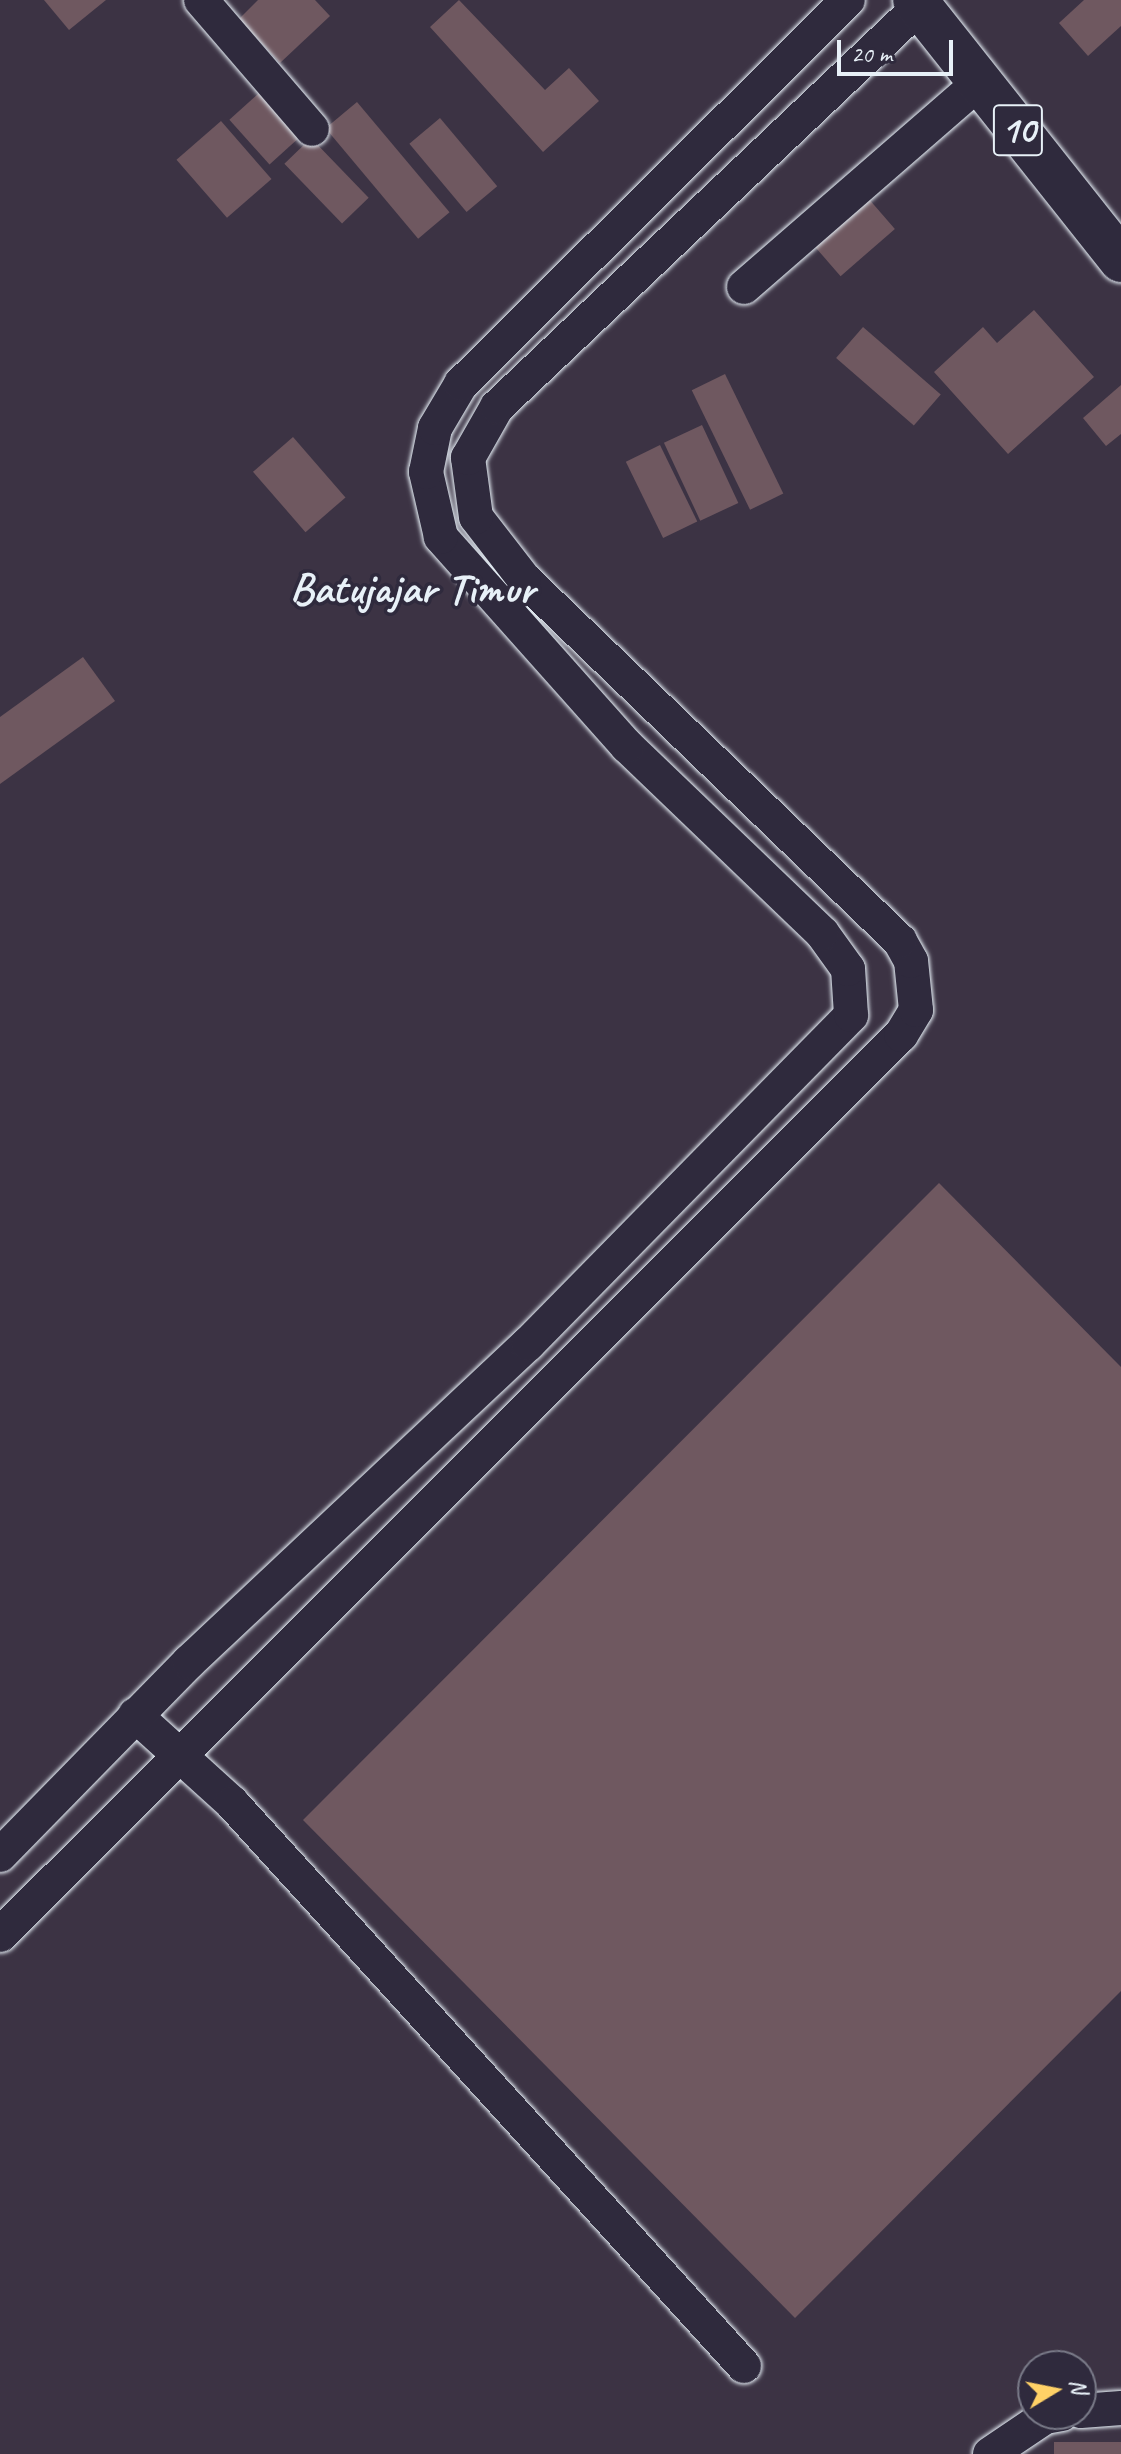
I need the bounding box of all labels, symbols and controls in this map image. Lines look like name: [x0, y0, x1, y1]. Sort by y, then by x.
scale bar: [841, 24, 957, 74]
text: 20 m: [851, 39, 892, 69]
road number: 10: [992, 96, 1044, 164]
district label: Batujajar Timur: [291, 563, 533, 615]
north arrow: [1017, 2350, 1097, 2430]
text: N: [1064, 2377, 1094, 2395]

